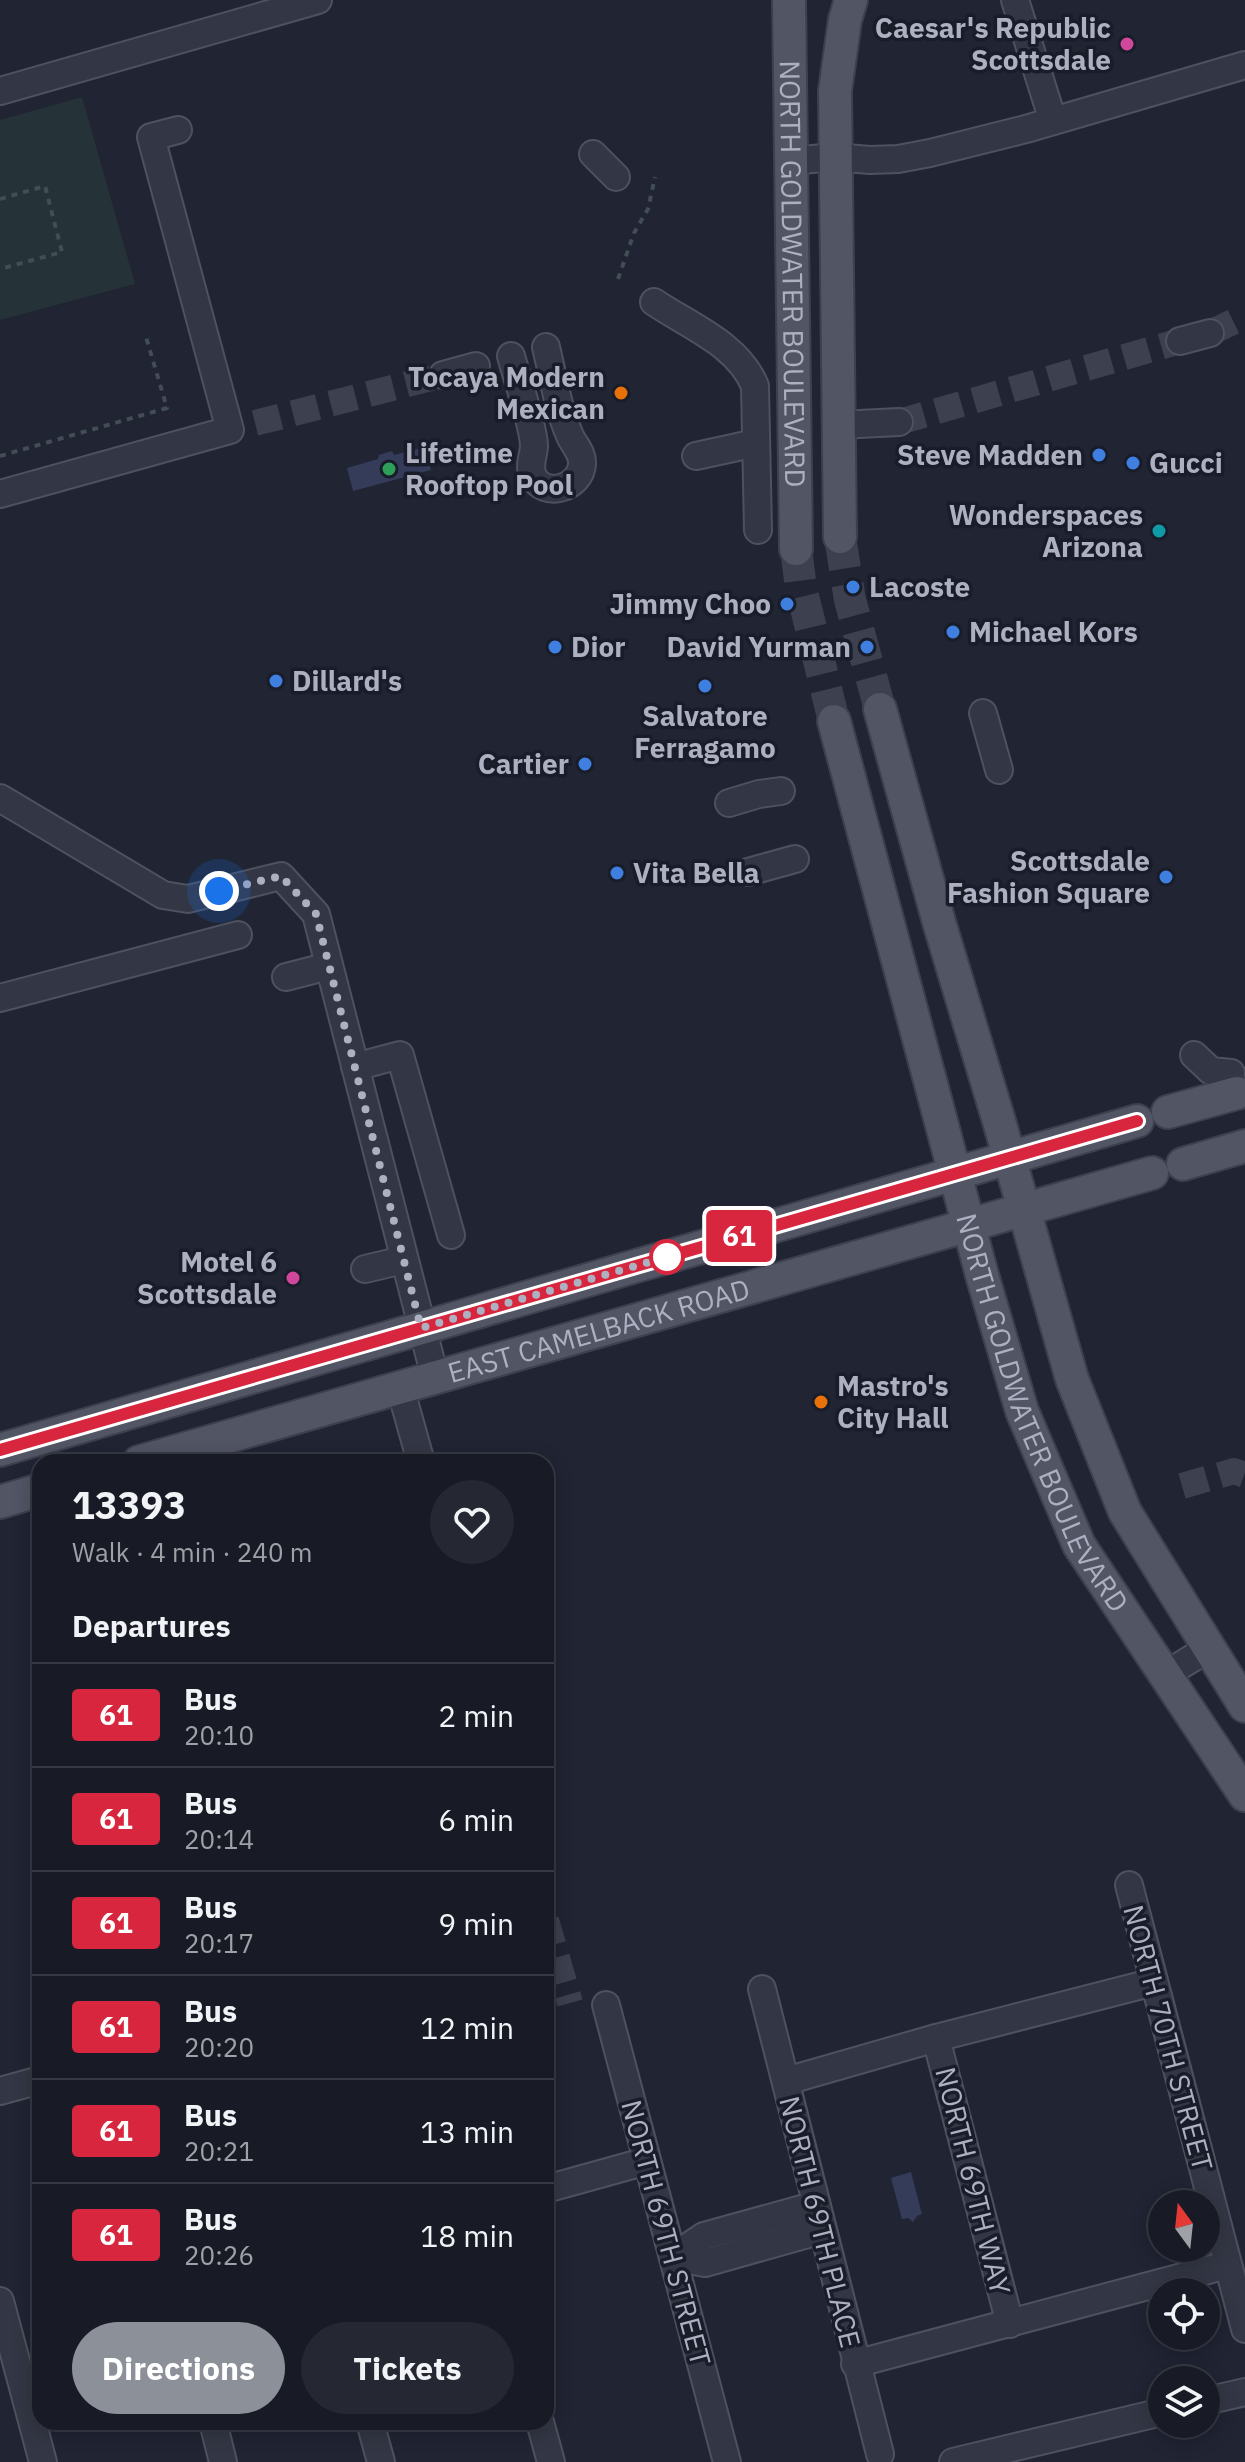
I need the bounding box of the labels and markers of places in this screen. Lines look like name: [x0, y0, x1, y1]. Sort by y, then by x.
place label: Caesar's Republic Scottsdale: [875, 9, 1111, 78]
marker: Caesar's Republic Scottsdale: [1118, 35, 1136, 53]
place label: Tocaya Modern Mexican: [408, 358, 605, 427]
marker: Tocaya Modern Mexican: [612, 384, 630, 402]
place label: Lifetime Rooftop Pool: [405, 434, 573, 503]
place label: Steve Madden: [897, 436, 1083, 473]
place label: Gucci: [1149, 444, 1223, 481]
marker: Steve Madden: [1090, 446, 1108, 464]
marker: Gucci: [1124, 454, 1142, 472]
marker: Lifetime Rooftop Pool: [380, 460, 398, 478]
place label: Wonderspaces Arizona: [949, 496, 1143, 565]
marker: Wonderspaces Arizona: [1150, 522, 1168, 540]
place label: Lacoste: [869, 568, 970, 605]
marker: Lacoste: [844, 578, 862, 596]
place label: Jimmy Choo: [609, 585, 771, 622]
marker: Jimmy Choo: [778, 595, 796, 613]
place label: Michael Kors: [969, 613, 1138, 650]
marker: Michael Kors: [944, 623, 962, 641]
place label: Dior: [571, 628, 626, 665]
place label: David Yurman: [666, 628, 851, 665]
marker: Dior: [546, 638, 564, 656]
marker: David Yurman: [858, 638, 876, 656]
place label: Dillard's: [292, 662, 402, 699]
marker: Dillard's: [267, 672, 285, 690]
marker: Salvatore Ferragamo: [696, 677, 714, 695]
place label: Salvatore Ferragamo: [634, 697, 776, 766]
place label: Cartier: [478, 745, 569, 782]
marker: Cartier: [576, 755, 594, 773]
place label: Scottsdale Fashion Square: [947, 842, 1150, 911]
place label: Vita Bella: [633, 854, 760, 891]
marker: Vita Bella: [608, 864, 626, 882]
marker: Scottsdale Fashion Square: [1157, 868, 1175, 886]
unlabelled marker: [650, 1240, 684, 1274]
place label: Motel 6 Scottsdale: [137, 1243, 277, 1312]
marker: Motel 6 Scottsdale: [284, 1269, 302, 1287]
place label: Mastro's City Hall: [837, 1367, 949, 1436]
marker: Mastro's City Hall: [812, 1393, 830, 1411]

